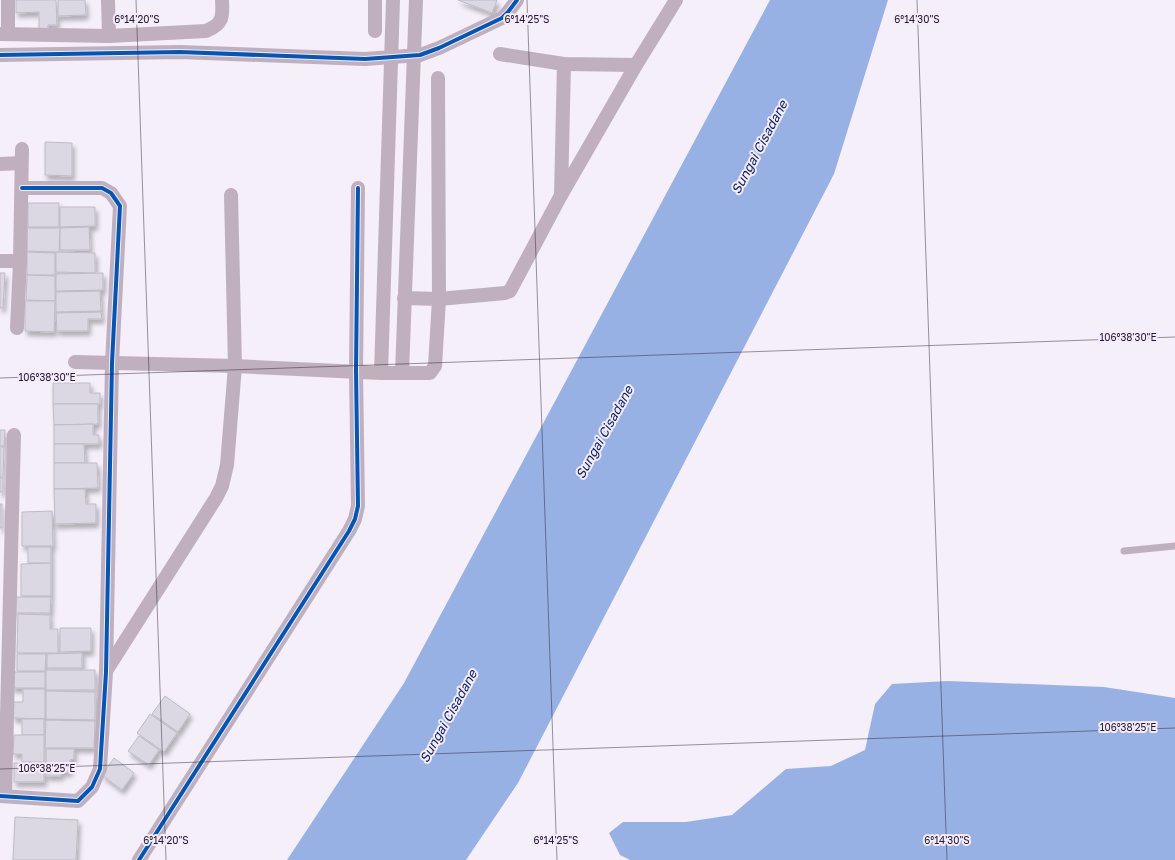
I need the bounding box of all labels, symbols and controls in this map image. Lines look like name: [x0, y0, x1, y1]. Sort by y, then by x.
text: 6°14'20"S: [114, 13, 160, 25]
text: 6°14'25"S: [505, 13, 550, 25]
text: 6°14'30"S: [894, 13, 940, 25]
water label: Sungai Cisadane: [728, 96, 791, 197]
text: 106°38'30"E: [1099, 331, 1157, 343]
text: 106°38'30"E: [18, 371, 76, 383]
water label: Sungai Cisadane: [572, 382, 637, 481]
water label: Sungai Cisadane: [416, 666, 481, 765]
text: 106°38'25"E: [1100, 721, 1156, 733]
text: 106°38'25"E: [19, 762, 75, 774]
text: 6°14'20"S: [143, 834, 189, 846]
text: 6°14'25"S: [534, 834, 579, 846]
text: 6°14'30"S: [924, 834, 970, 846]

